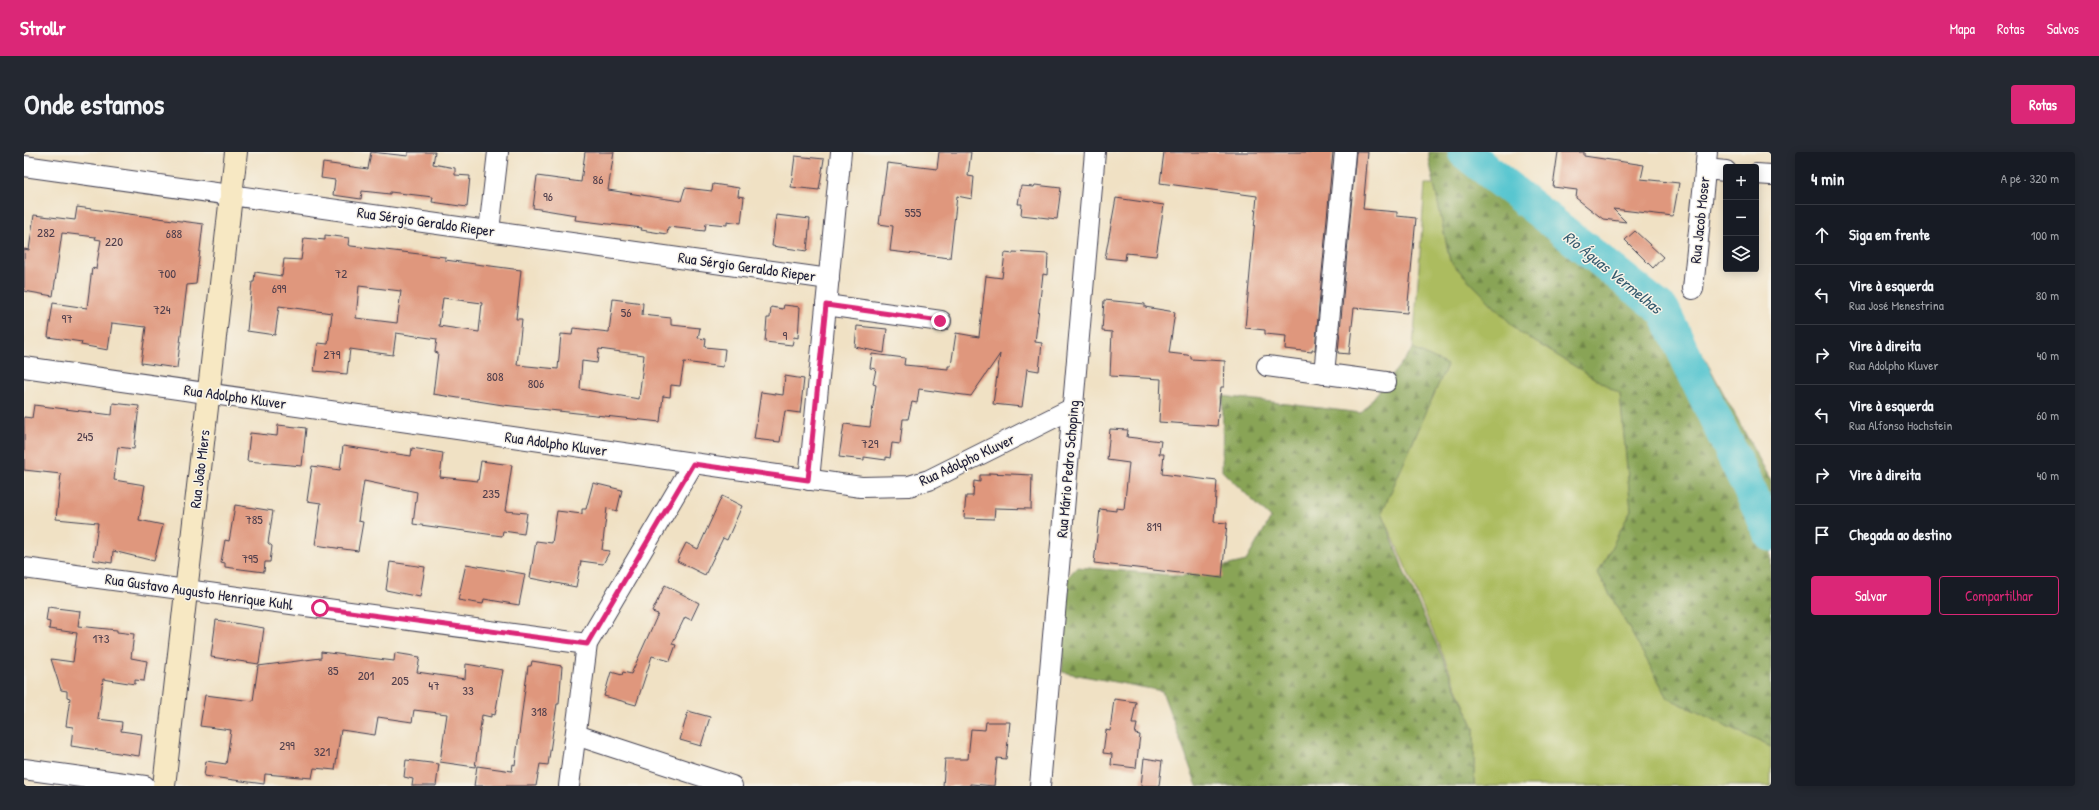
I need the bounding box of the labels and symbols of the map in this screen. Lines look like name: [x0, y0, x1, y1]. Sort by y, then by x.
house number: 86: [593, 170, 603, 188]
street label: Rua Jacob Moser: [1684, 175, 1715, 265]
house number: 96: [543, 187, 553, 205]
street label: Rua Sérgio Geraldo Rieper: [356, 201, 496, 242]
house number: 555: [905, 203, 922, 221]
house number: 282: [37, 223, 55, 241]
house number: 688: [166, 224, 183, 242]
water label: Rio Águas Vermelhas: [1559, 226, 1668, 320]
house number: 220: [105, 232, 123, 250]
street label: Rua Sérgio Geraldo Rieper: [677, 246, 817, 287]
house number: 700: [158, 264, 176, 282]
house number: 72: [335, 264, 347, 282]
house number: 699: [272, 279, 287, 297]
house number: 724: [153, 300, 171, 318]
house number: 56: [621, 303, 631, 321]
house number: 97: [61, 309, 73, 327]
route end: [931, 312, 949, 330]
house number: 9: [783, 326, 788, 344]
house number: 279: [323, 345, 341, 363]
house number: 808: [486, 367, 504, 385]
house number: 806: [528, 374, 544, 392]
street label: Rua Adolpho Kluver: [183, 379, 288, 414]
street label: Rua Mário Pedro Schoping: [1051, 399, 1084, 539]
street label: Rua Adolpho Kluver: [504, 426, 609, 461]
house number: 245: [77, 427, 94, 445]
street label: Rua João Miers: [184, 428, 215, 509]
street label: Rua Adolpho Kluver: [916, 428, 1018, 491]
house number: 729: [861, 434, 879, 452]
house number: 235: [482, 484, 500, 502]
house number: 785: [245, 510, 263, 528]
house number: 819: [1146, 517, 1162, 535]
house number: 795: [242, 549, 259, 567]
street label: Rua Gustavo Augusto Henrique Kuhl: [104, 568, 294, 615]
route start: [311, 599, 329, 617]
house number: 173: [93, 629, 110, 647]
house number: 85: [327, 661, 339, 679]
house number: 201: [358, 666, 375, 684]
house number: 205: [391, 671, 409, 689]
house number: 47: [428, 676, 440, 694]
house number: 33: [462, 681, 474, 699]
house number: 318: [531, 702, 547, 720]
house number: 299: [279, 736, 295, 754]
house number: 321: [314, 742, 331, 760]

